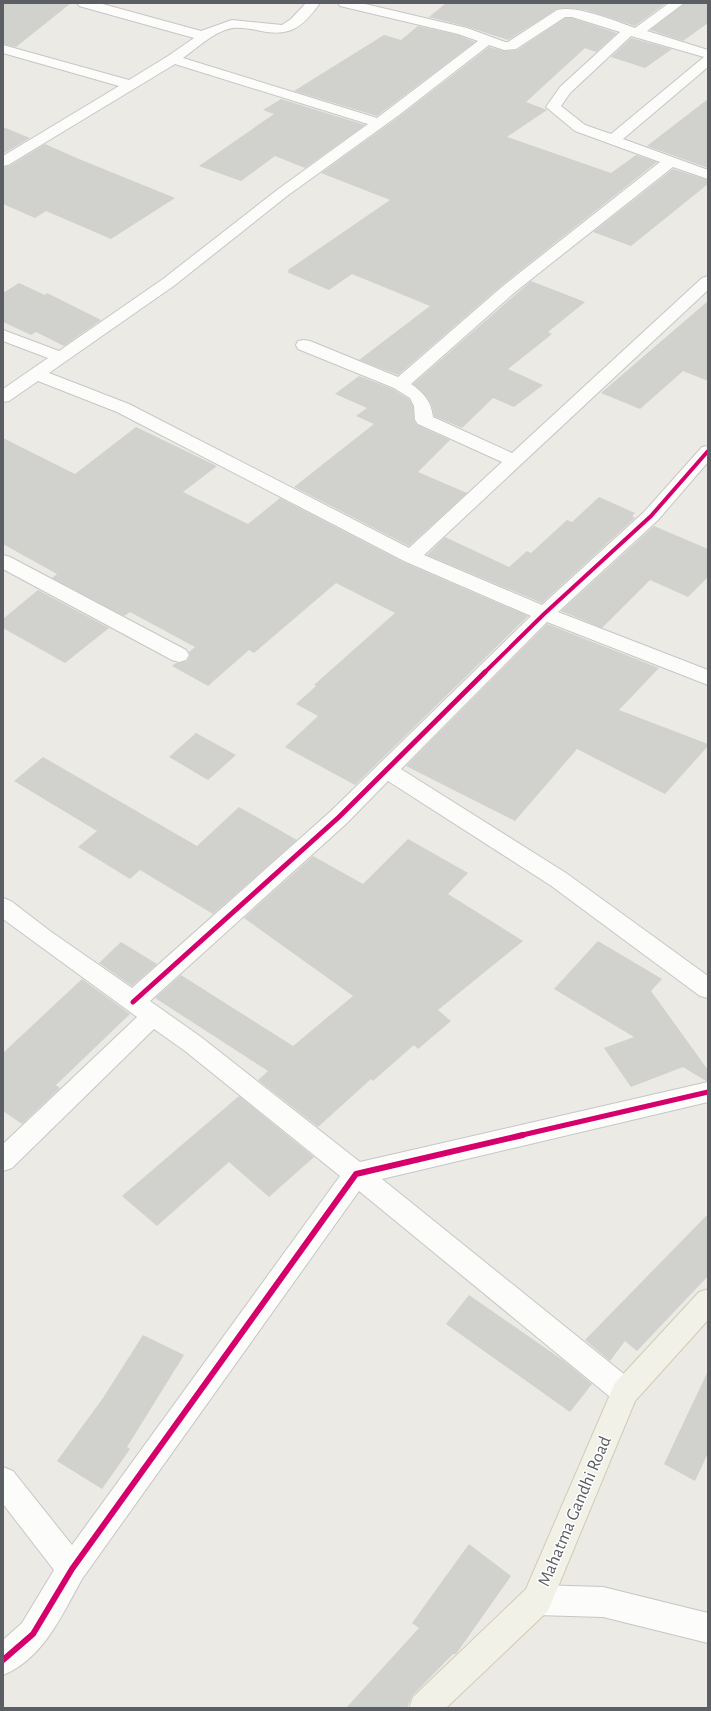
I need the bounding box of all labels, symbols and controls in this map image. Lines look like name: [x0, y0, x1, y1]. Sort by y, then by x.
street label: Mahatma Gandhi Road: [535, 1434, 615, 1589]

